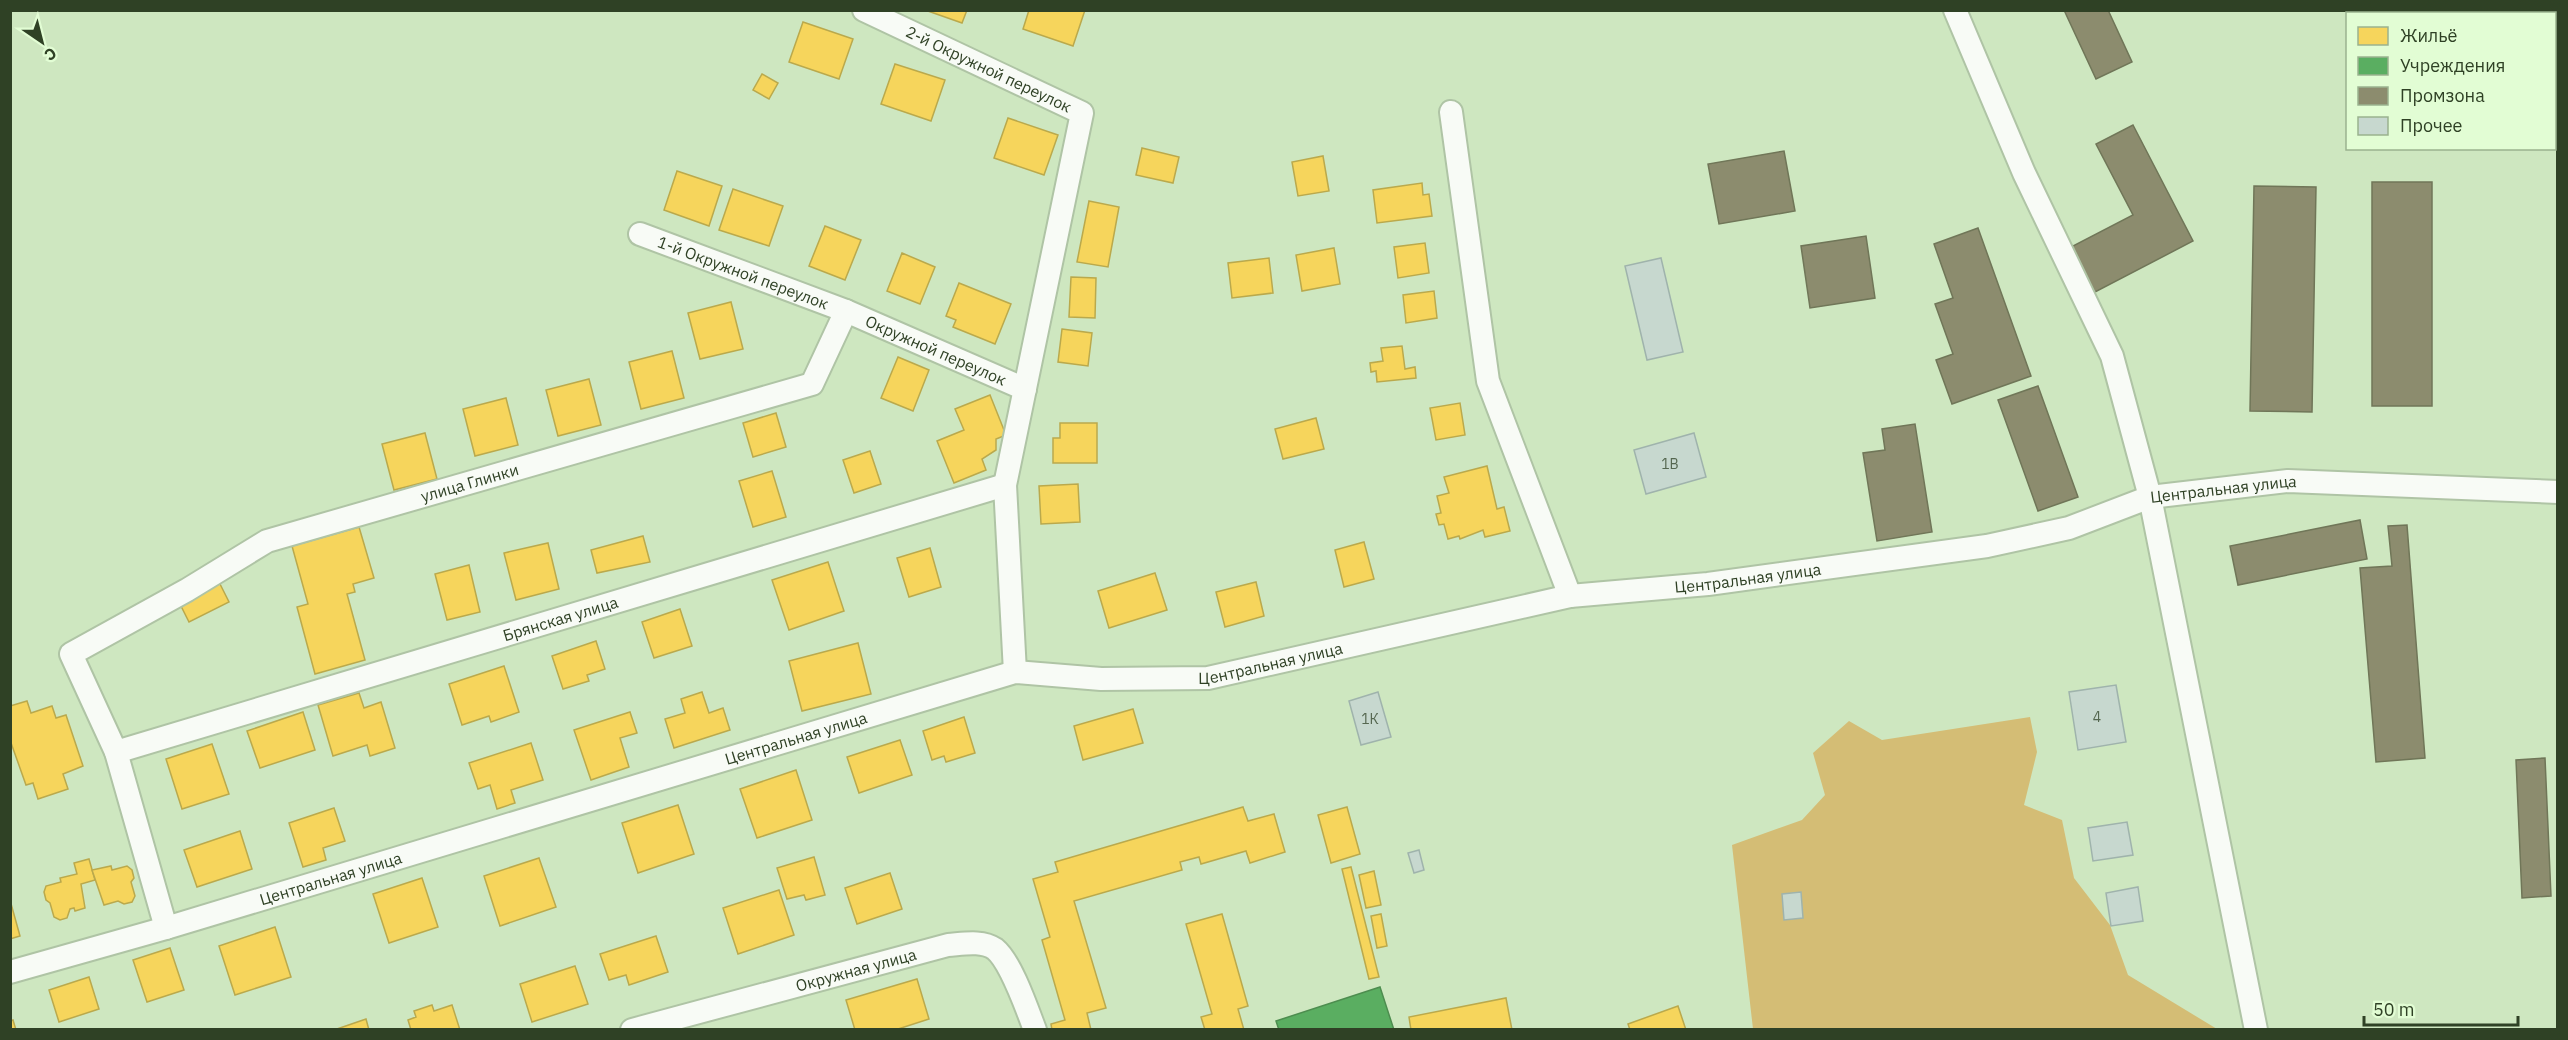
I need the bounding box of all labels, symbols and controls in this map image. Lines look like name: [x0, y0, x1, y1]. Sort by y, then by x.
north arrow: [12, 12, 72, 72]
legend: [2346, 12, 2556, 150]
street label: 2-й Окружной переулок: [903, 21, 1075, 117]
text: Жильё: [2400, 24, 2458, 47]
text: С: [41, 43, 61, 65]
text: Учреждения: [2400, 54, 2505, 77]
text: Промзона: [2400, 84, 2485, 107]
text: Прочее: [2400, 114, 2463, 137]
street label: 1-й Окружной переулок: [655, 231, 831, 314]
street label: Окружной переулок: [862, 311, 1010, 390]
house number: 1В: [1661, 455, 1679, 473]
street label: улица Глинки: [418, 459, 521, 506]
street label: Центральная улица: [2149, 471, 2298, 507]
street label: Центральная улица: [1674, 559, 1823, 597]
street label: Брянская улица: [500, 592, 621, 645]
street label: Центральная улица: [1198, 638, 1345, 688]
street label: Центральная улица: [722, 707, 870, 769]
house number: 4: [2093, 708, 2101, 726]
house number: 1К: [1361, 710, 1379, 728]
street label: Центральная улица: [257, 847, 404, 909]
street label: Окружная улица: [793, 944, 919, 996]
scale bar: [2364, 989, 2518, 1027]
text: 50 m: [2373, 998, 2415, 1021]

